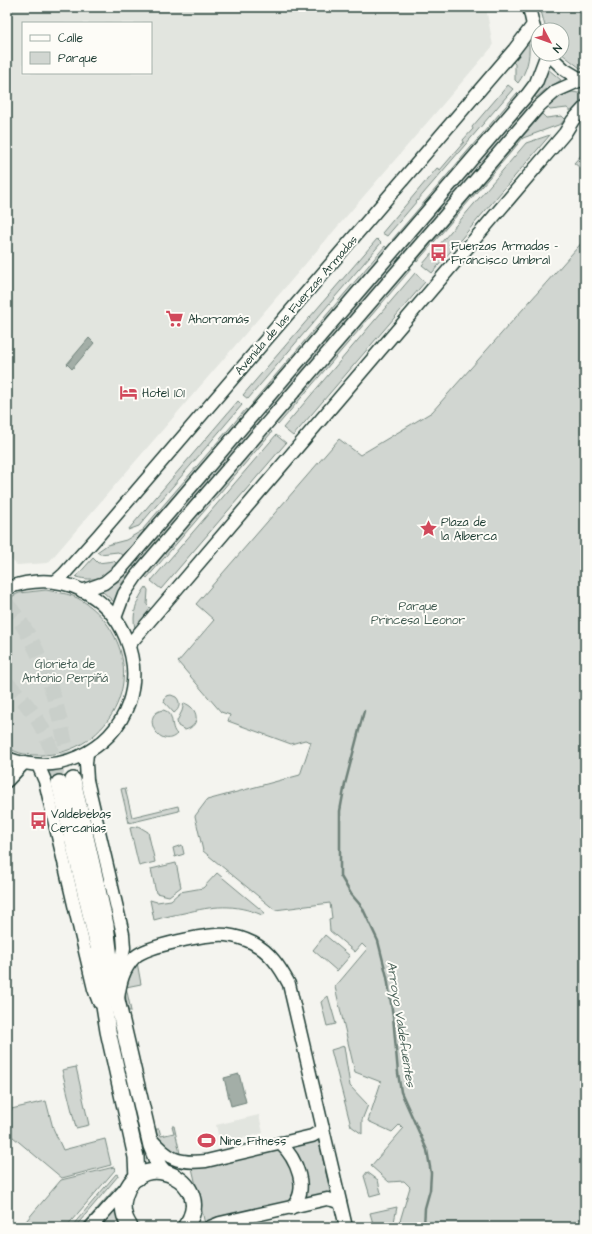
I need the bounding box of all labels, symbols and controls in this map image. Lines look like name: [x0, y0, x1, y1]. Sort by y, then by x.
legend: [22, 22, 152, 74]
north arrow: [530, 22, 570, 62]
text: Calle: [58, 30, 83, 47]
text: N: [549, 41, 565, 56]
text: Parque: [58, 50, 98, 67]
street label: Avenida de las Fuerzas Armadas: [231, 232, 362, 379]
place label: Fuerzas Armadas - Francisco Umbral: [451, 238, 558, 269]
bus stop icon: Fuerzas Armadas - Francisco Umbral: [428, 243, 448, 263]
supermarket icon: Ahorramás: [165, 309, 185, 329]
place label: Ahorramás: [188, 311, 249, 328]
hotel icon: Hotel 101: [119, 383, 139, 403]
place label: Hotel 101: [142, 385, 185, 402]
place label: Plaza de la Alberca: [441, 514, 497, 545]
place icon: Plaza de la Alberca: [418, 519, 438, 539]
park label: Parque Princesa Leonor: [371, 598, 465, 629]
park label: Glorieta de Antonio Perpiñá: [22, 656, 108, 687]
place label: Valdebebas Cercanías: [51, 806, 111, 837]
bus stop icon: Valdebebas Cercanías: [28, 811, 48, 831]
water label: Arroyo Valdefuentes: [381, 960, 420, 1090]
sports icon: Nine Fitness: [197, 1131, 217, 1151]
place label: Nine Fitness: [220, 1133, 286, 1150]

